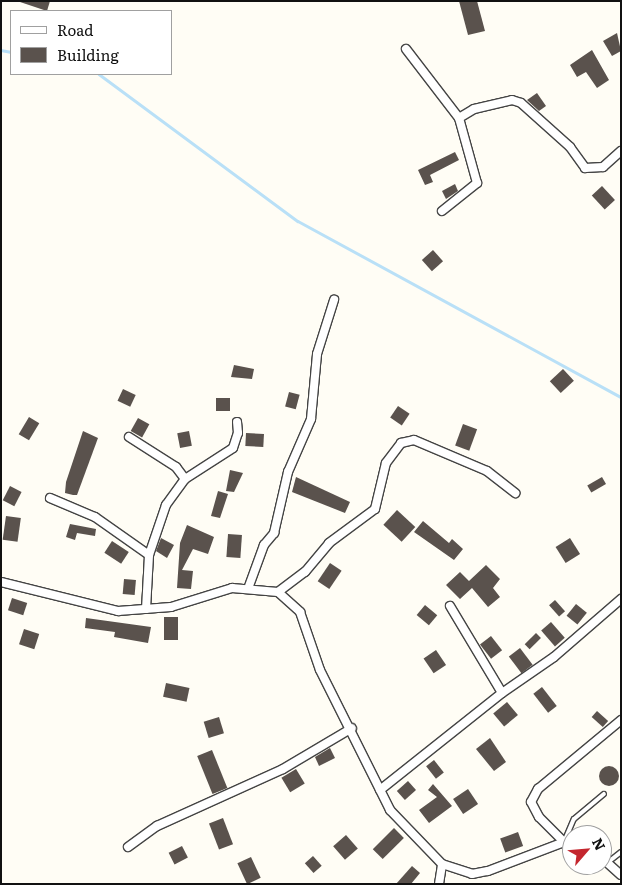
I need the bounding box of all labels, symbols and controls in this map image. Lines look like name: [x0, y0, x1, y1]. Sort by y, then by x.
legend: [10, 10, 172, 75]
text: Road: [57, 18, 93, 41]
text: Building: [57, 43, 119, 66]
north arrow: [562, 825, 612, 875]
text: N: [588, 834, 611, 853]

